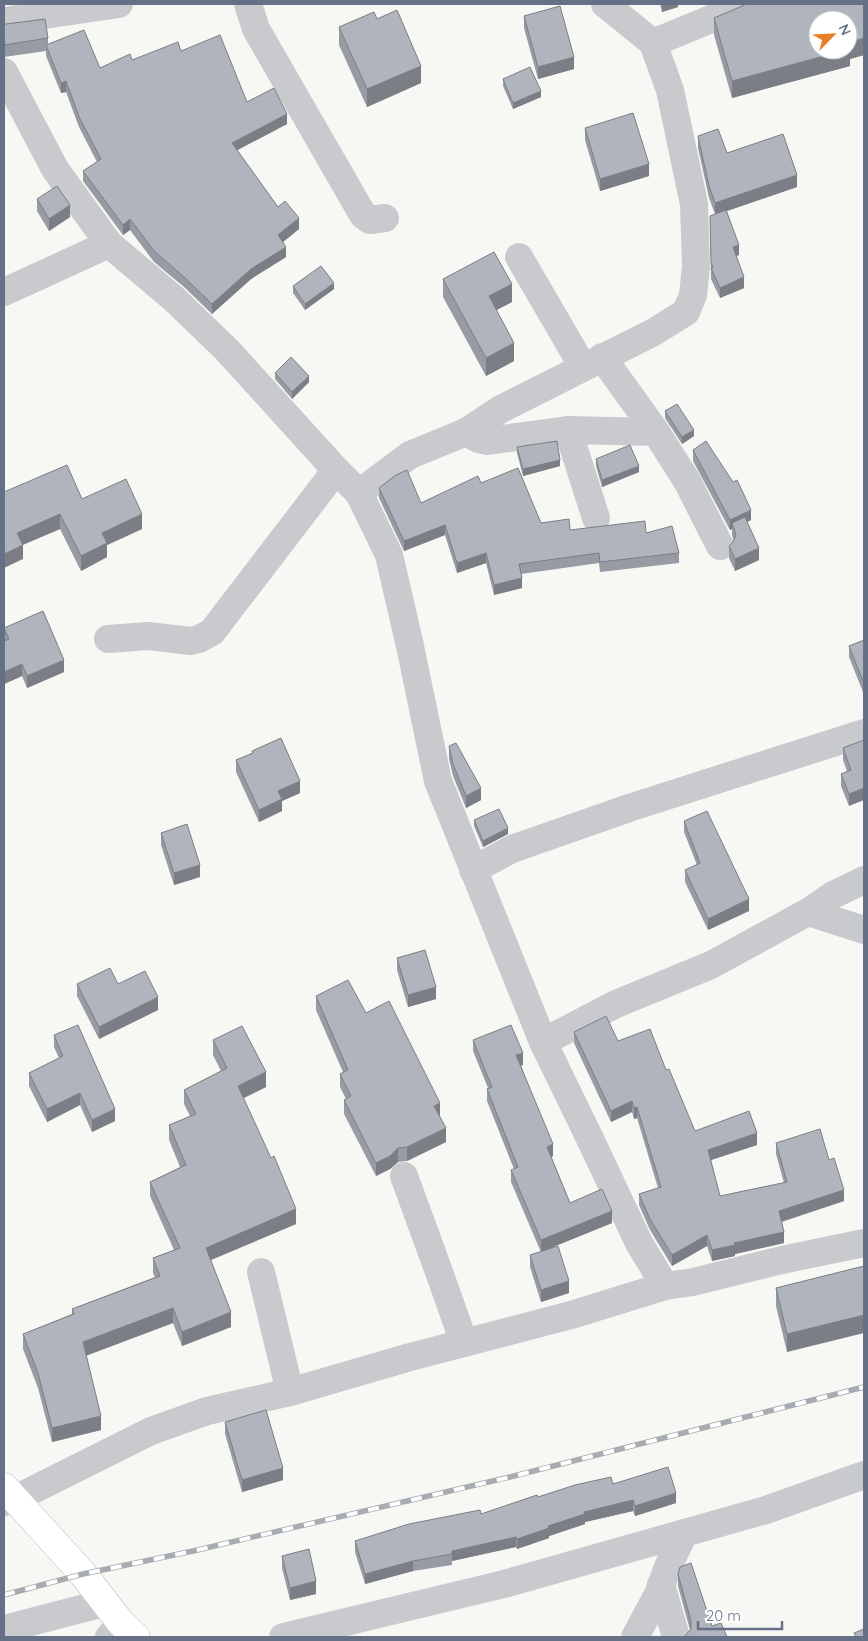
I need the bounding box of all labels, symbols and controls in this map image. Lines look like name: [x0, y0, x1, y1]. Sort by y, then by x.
north arrow: [808, 10, 858, 60]
text: N: [835, 21, 855, 38]
scale bar: [698, 1598, 782, 1630]
text: 20 m: [706, 1606, 741, 1625]

